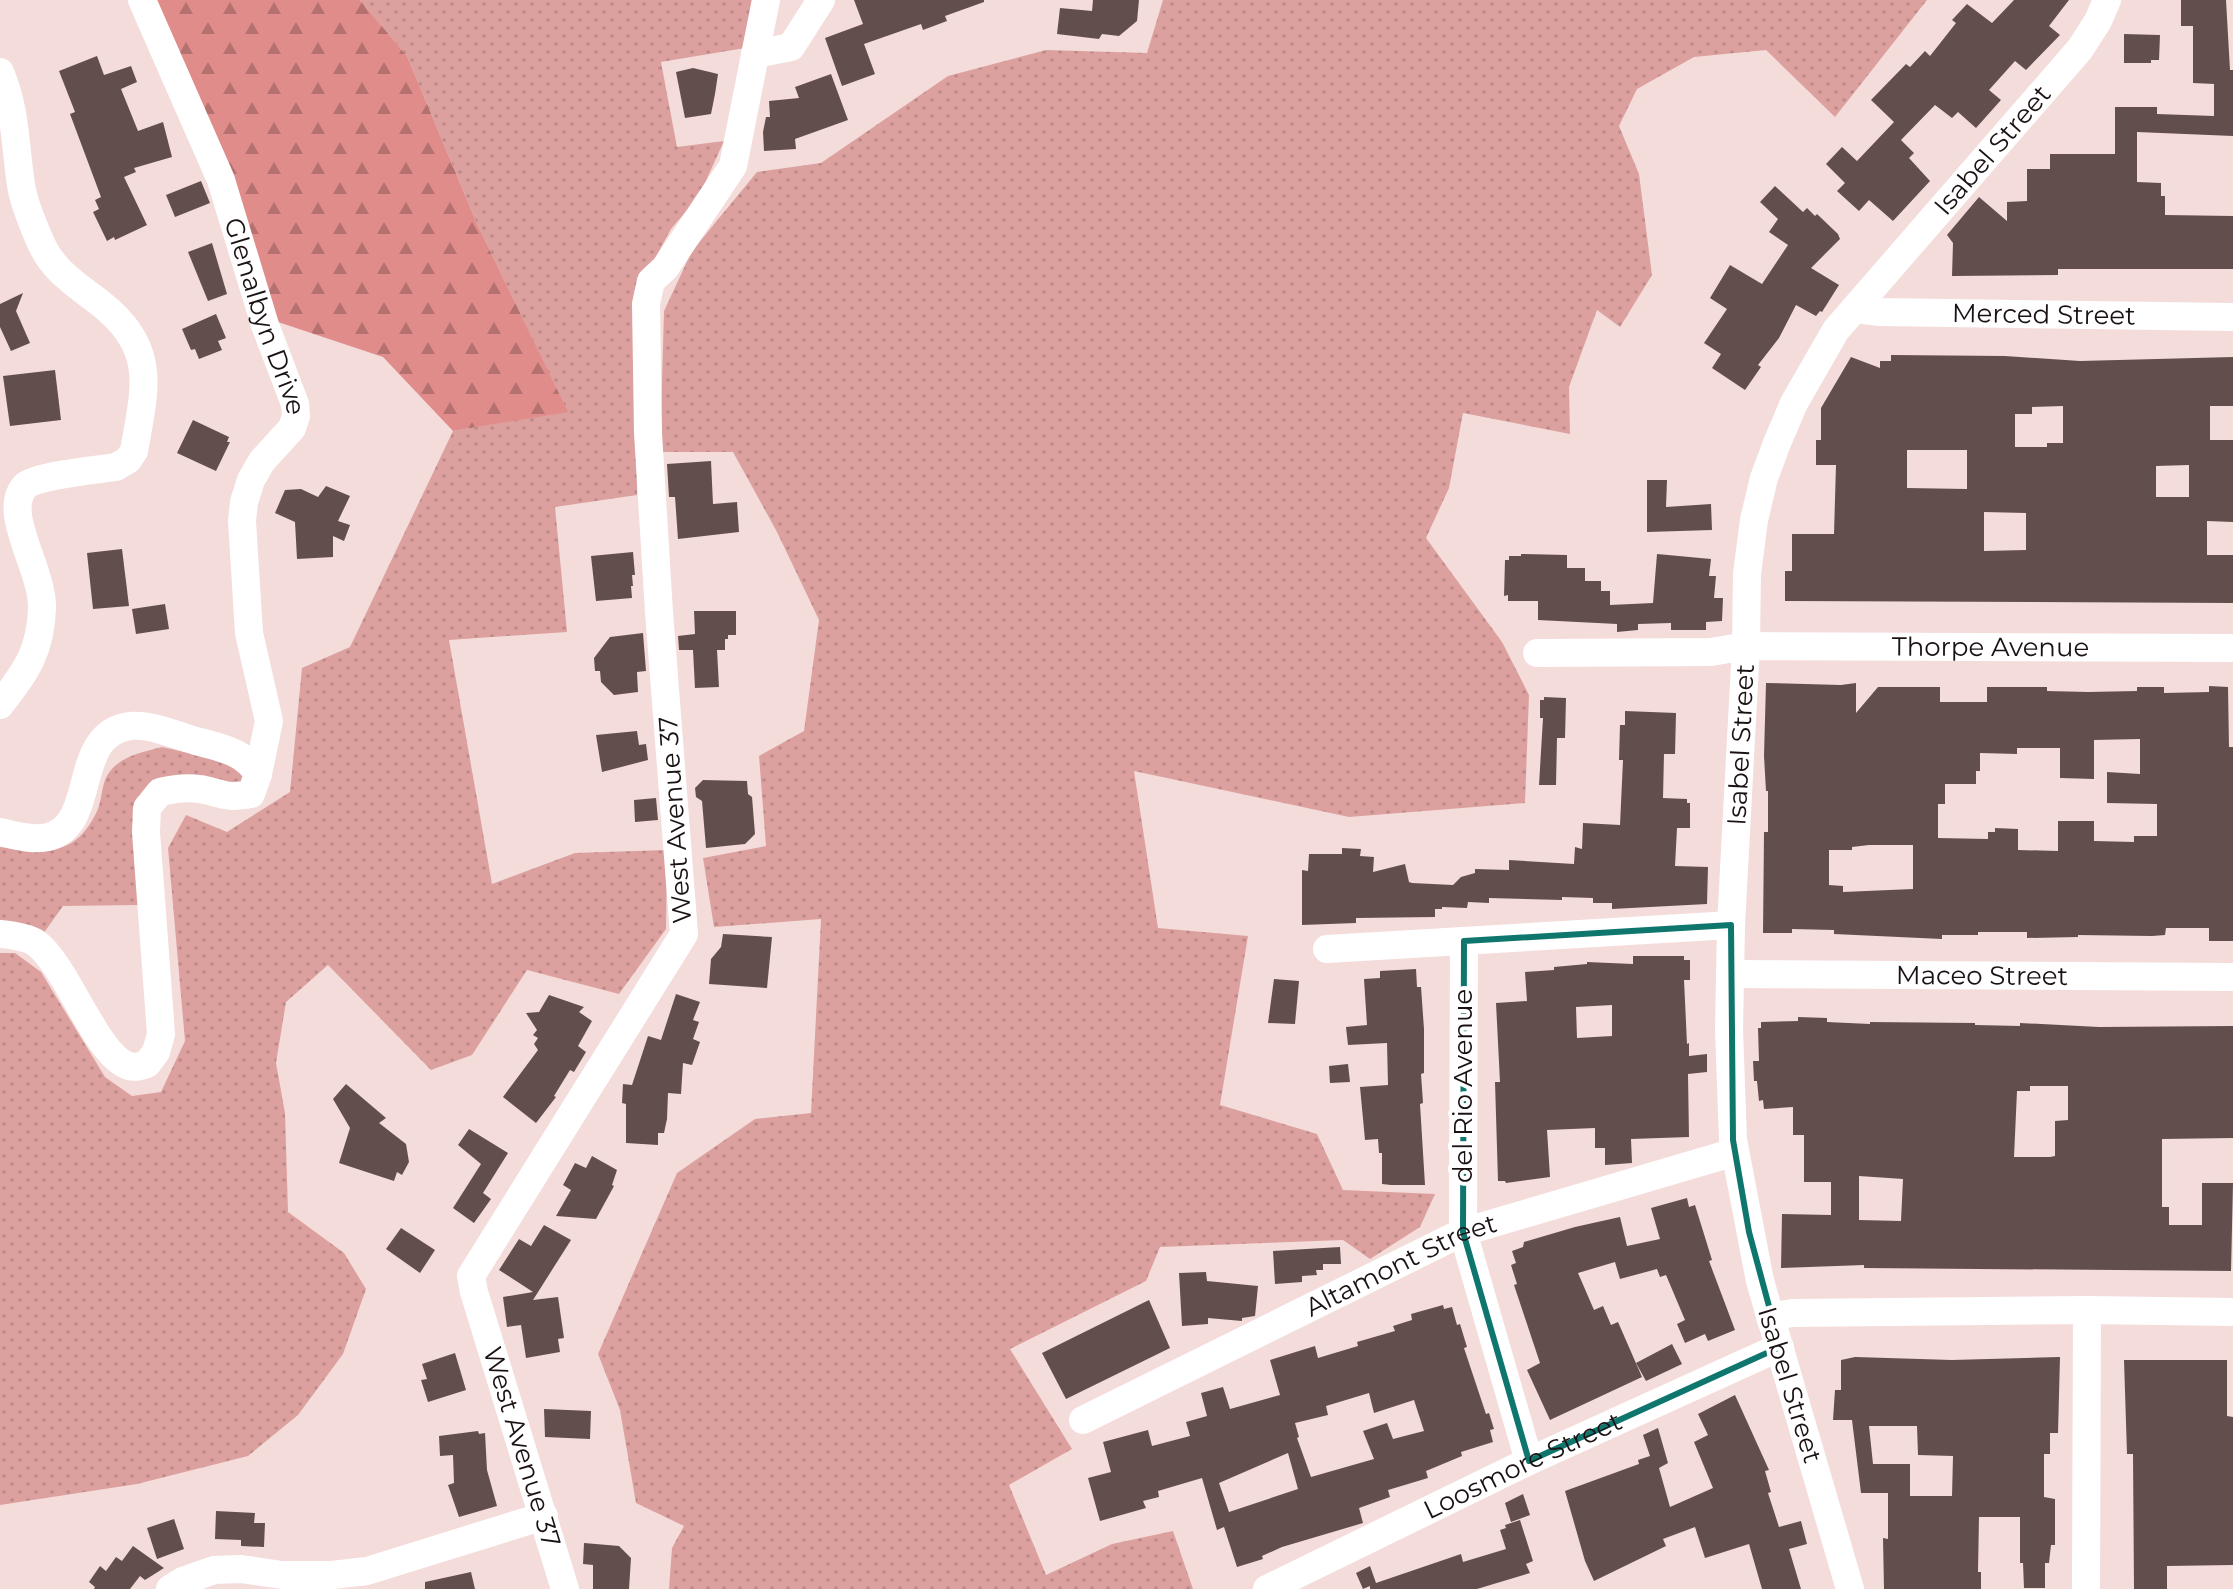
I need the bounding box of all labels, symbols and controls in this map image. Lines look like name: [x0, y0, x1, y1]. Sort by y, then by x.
street label: Isabel Street: [1927, 78, 2057, 222]
street label: Glenalbyn Drive: [217, 214, 312, 416]
street label: Merced Street: [1952, 297, 2136, 332]
street label: Thorpe Avenue: [1892, 631, 2089, 663]
street label: Isabel Street: [1720, 663, 1761, 826]
street label: West Avenue 37: [652, 715, 698, 925]
street label: Maceo Street: [1896, 959, 2068, 992]
street label: del Rio Avenue: [1447, 989, 1479, 1183]
street label: Altamont Street: [1300, 1207, 1500, 1324]
street label: Isabel Street: [1751, 1303, 1829, 1467]
street label: West Avenue 37: [476, 1343, 568, 1551]
street label: Loosmore Street: [1418, 1405, 1627, 1526]

